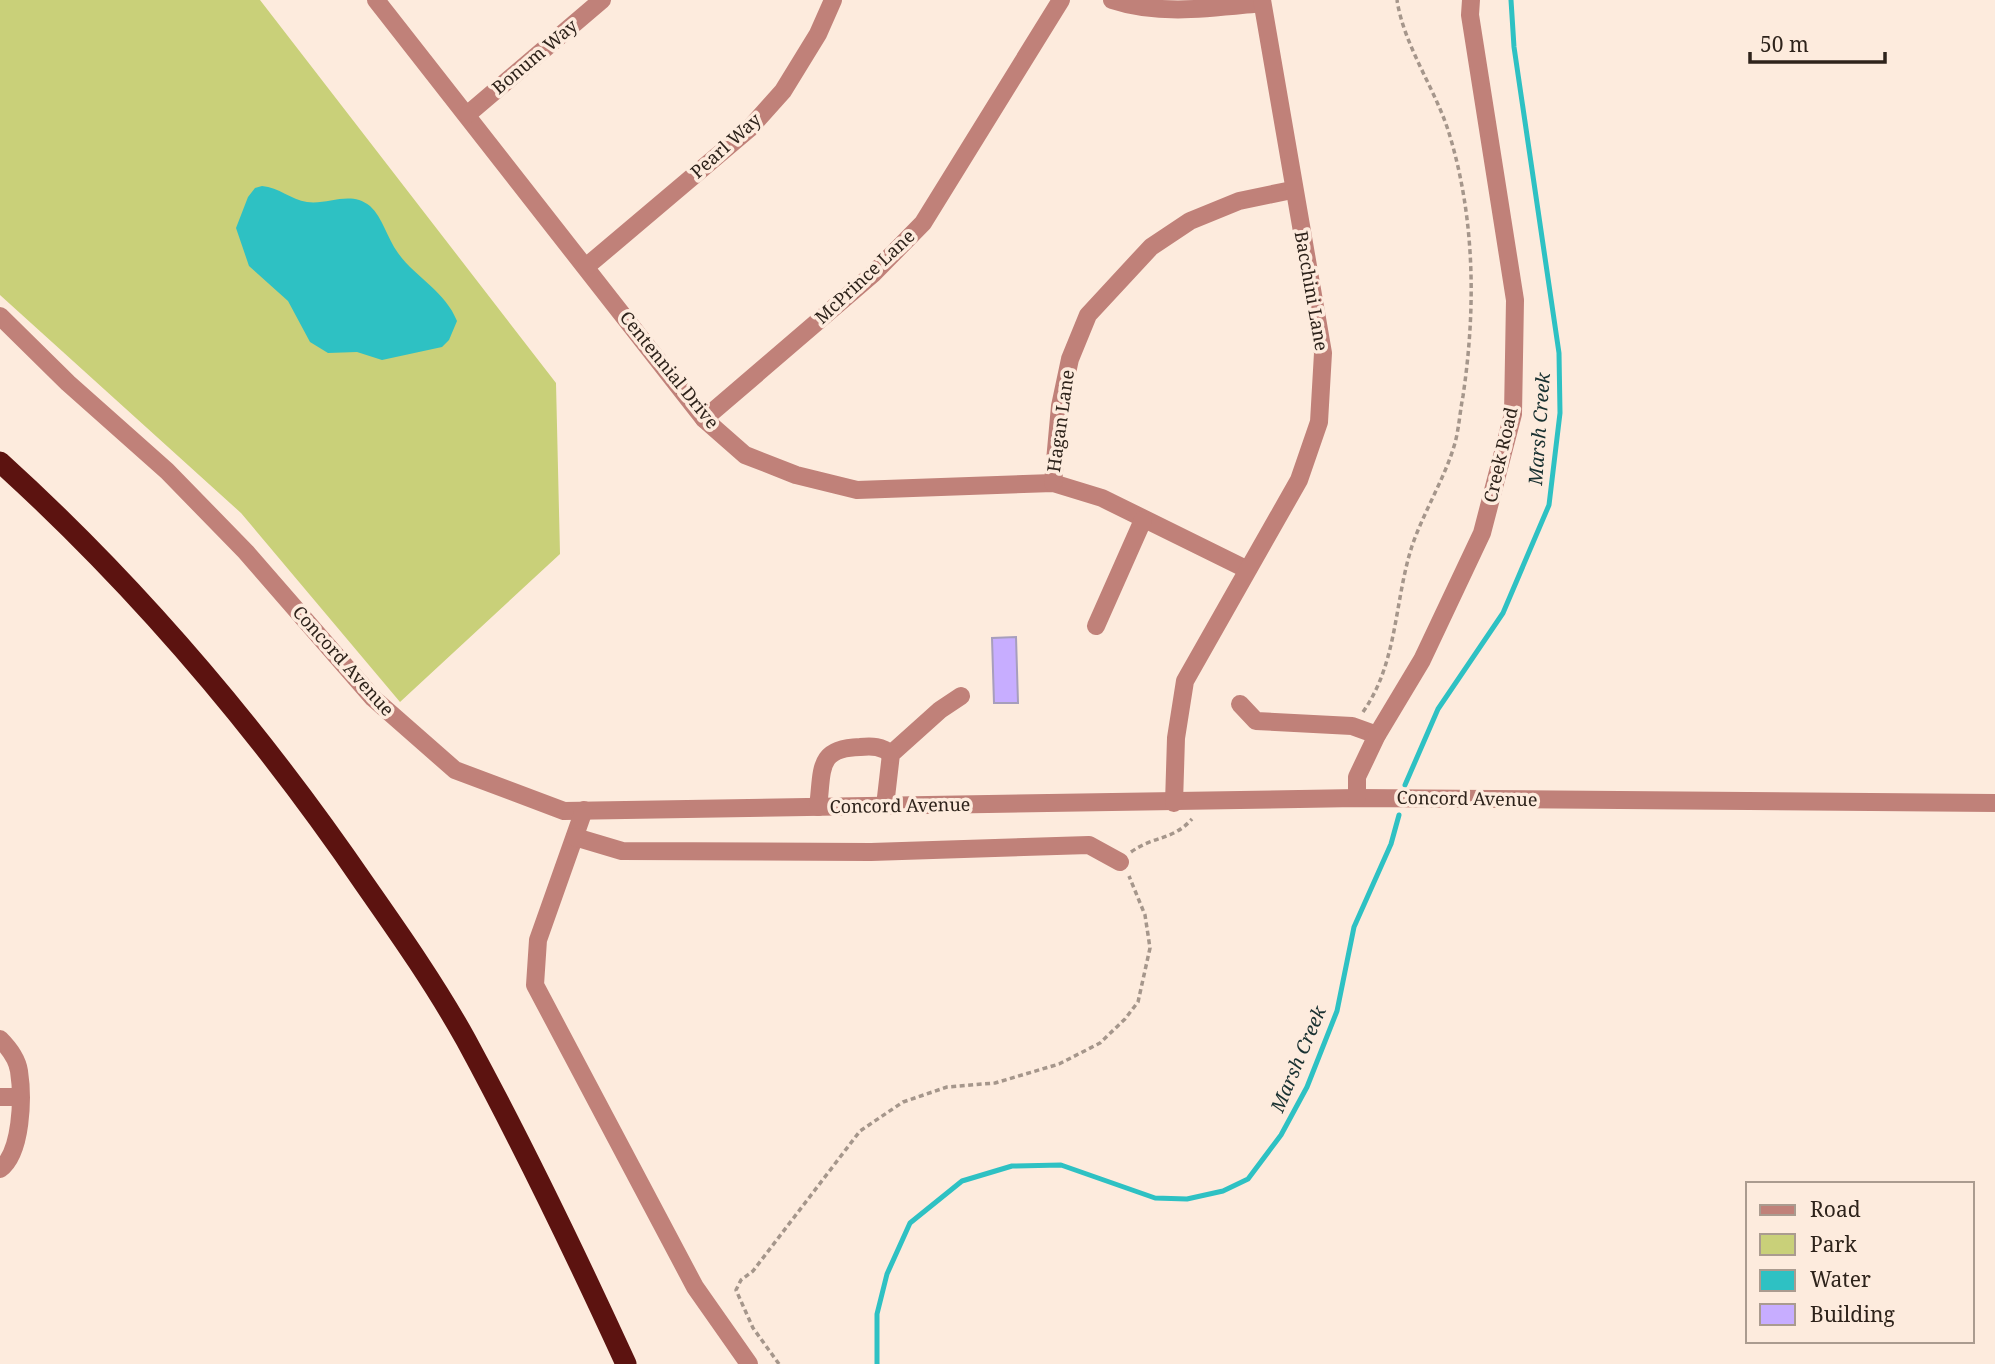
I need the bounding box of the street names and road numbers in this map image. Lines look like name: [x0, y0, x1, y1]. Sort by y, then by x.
street label: Bonum Way: [487, 13, 583, 99]
street label: Pearl Way: [685, 107, 766, 183]
street label: McPrince Lane: [809, 224, 919, 329]
street label: Bacchini Lane: [1290, 229, 1334, 353]
street label: Centennial Drive: [615, 305, 725, 433]
street label: Hagan Lane: [1041, 368, 1079, 474]
street label: Creek Road: [1477, 405, 1523, 505]
street label: Concord Avenue: [288, 600, 400, 721]
street label: Concord Avenue: [1396, 785, 1538, 811]
street label: Concord Avenue: [829, 792, 971, 818]

